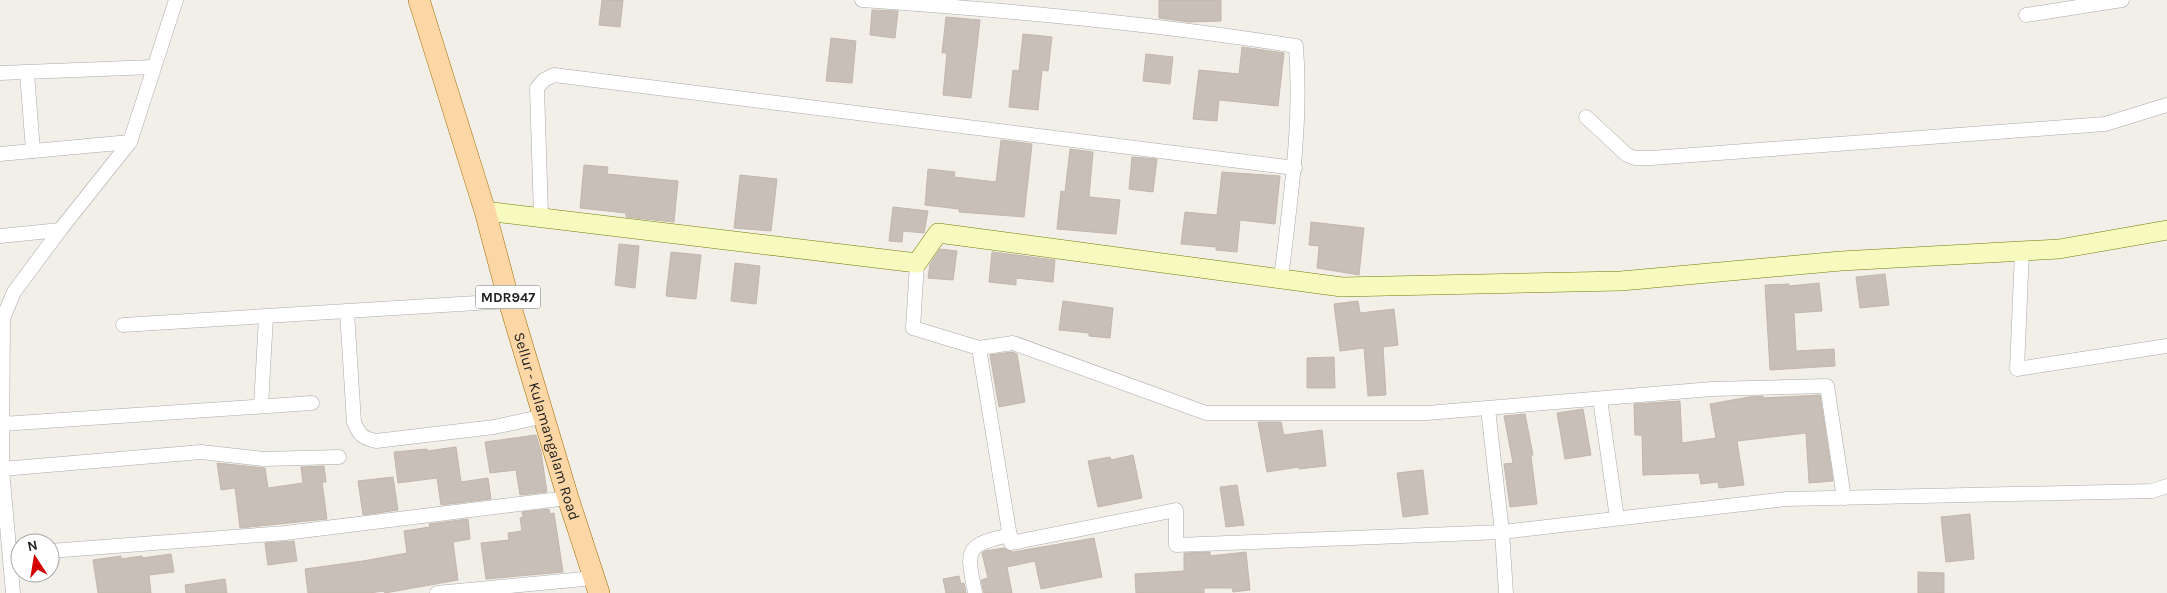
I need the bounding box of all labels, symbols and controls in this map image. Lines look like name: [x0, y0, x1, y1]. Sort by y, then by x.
road number: MDR947: [476, 286, 540, 308]
street label: Sellur - Kulamangalam Road: [510, 330, 584, 523]
north arrow: [10, 533, 60, 583]
text: N: [26, 536, 39, 555]

